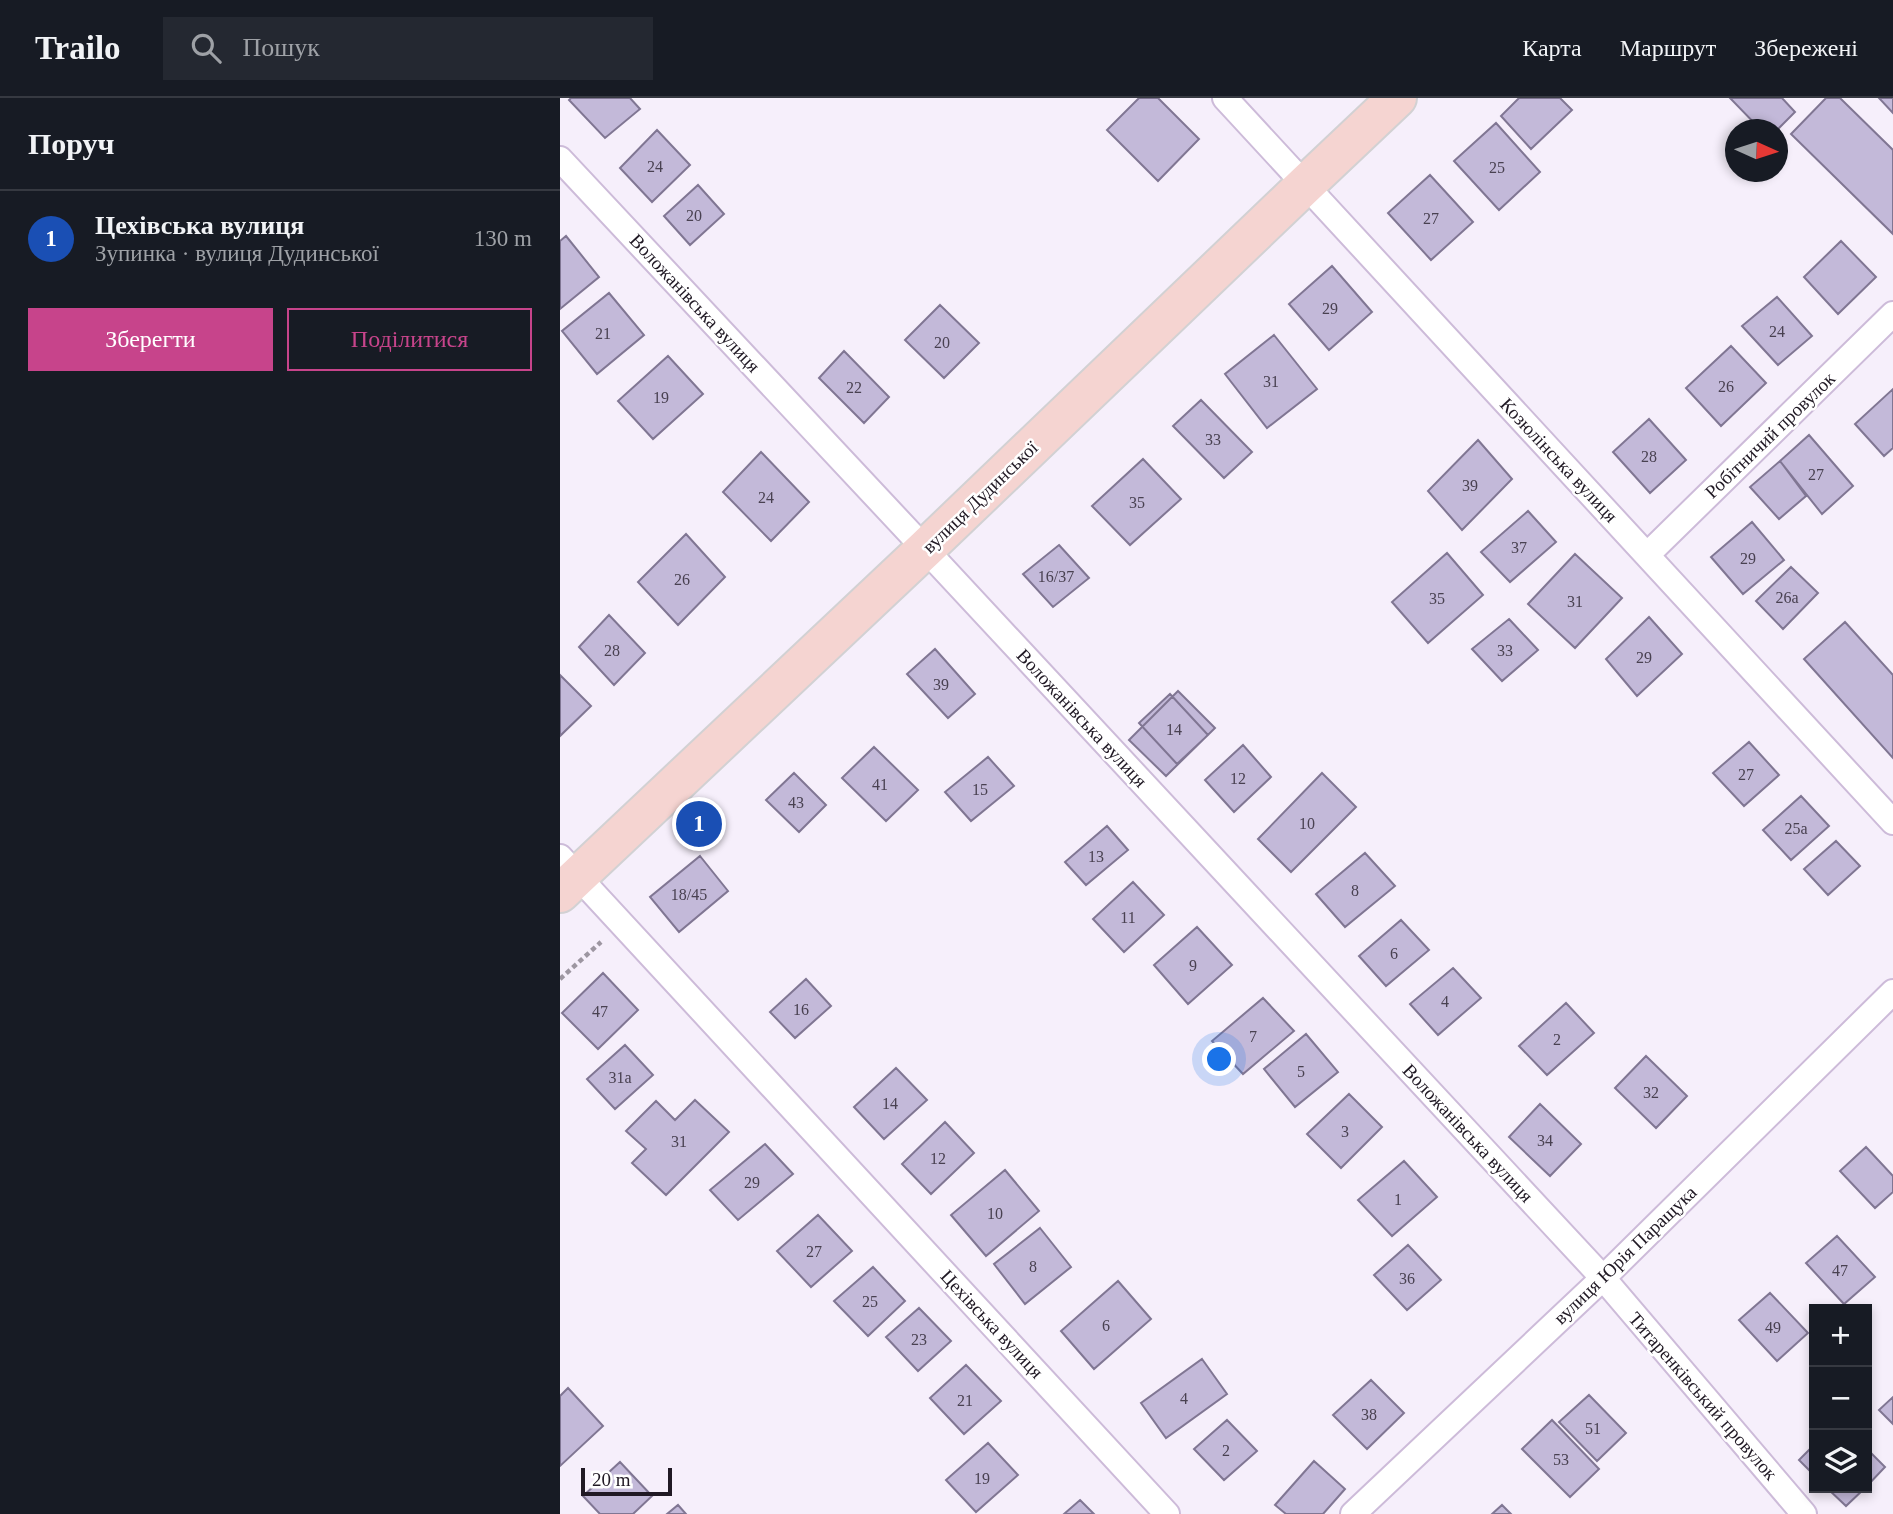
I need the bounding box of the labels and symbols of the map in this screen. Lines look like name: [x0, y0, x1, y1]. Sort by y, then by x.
north arrow: [1725, 119, 1788, 182]
house number: 24: [647, 158, 663, 175]
house number: 25: [1489, 159, 1505, 176]
house number: 20: [686, 207, 702, 224]
house number: 27: [1423, 210, 1439, 227]
street label: Воложанівська вулиця: [626, 230, 765, 377]
house number: 29: [1322, 300, 1338, 317]
house number: 24: [1769, 323, 1785, 340]
house number: 21: [595, 325, 611, 342]
house number: 20: [934, 334, 950, 351]
street label: Робітничий провулок: [1701, 367, 1840, 502]
house number: 31: [1263, 373, 1279, 390]
house number: 26: [1718, 378, 1734, 395]
house number: 22: [846, 379, 862, 396]
house number: 19: [653, 389, 669, 406]
street label: Козюлінська вулиця: [1496, 394, 1622, 527]
house number: 33: [1205, 431, 1221, 448]
street label: вулиця Дудинської: [918, 436, 1042, 557]
house number: 28: [1641, 448, 1657, 465]
house number: 27: [1808, 466, 1824, 483]
house number: 39: [1462, 477, 1478, 494]
house number: 24: [758, 489, 774, 506]
house number: 35: [1129, 494, 1145, 511]
house number: 37: [1511, 539, 1527, 556]
house number: 29: [1740, 550, 1756, 567]
house number: 16/37: [1038, 568, 1074, 585]
house number: 26: [674, 571, 690, 588]
house number: 26а: [1775, 589, 1799, 606]
house number: 35: [1429, 590, 1445, 607]
house number: 31: [1567, 593, 1583, 610]
house number: 28: [604, 642, 620, 659]
house number: 33: [1497, 642, 1513, 659]
street label: Воложанівська вулиця: [1013, 645, 1152, 792]
house number: 29: [1636, 649, 1652, 666]
house number: 39: [933, 676, 949, 693]
house number: 14: [1166, 721, 1182, 738]
house number: 27: [1738, 766, 1754, 783]
house number: 12: [1230, 770, 1246, 787]
house number: 41: [872, 776, 888, 793]
house number: 15: [972, 781, 988, 798]
house number: 43: [788, 794, 804, 811]
pin: 1: [676, 798, 722, 850]
house number: 10: [1299, 815, 1315, 832]
house number: 25а: [1784, 820, 1808, 837]
house number: 13: [1088, 848, 1104, 865]
house number: 8: [1351, 882, 1359, 899]
house number: 18/45: [671, 886, 707, 903]
house number: 11: [1120, 909, 1136, 926]
house number: 6: [1390, 945, 1398, 962]
house number: 9: [1189, 957, 1197, 974]
house number: 4: [1441, 993, 1449, 1010]
house number: 16: [793, 1001, 809, 1018]
house number: 47: [592, 1003, 608, 1020]
house number: 7: [1249, 1028, 1257, 1045]
house number: 2: [1553, 1031, 1561, 1048]
your location: [1202, 1042, 1236, 1076]
street label: Воложанівська вулиця: [1399, 1060, 1538, 1207]
house number: 5: [1297, 1063, 1305, 1080]
house number: 31а: [608, 1069, 632, 1086]
house number: 32: [1643, 1084, 1659, 1101]
house number: 14: [882, 1095, 898, 1112]
house number: 3: [1341, 1123, 1349, 1140]
house number: 34: [1537, 1132, 1553, 1149]
house number: 31: [671, 1133, 687, 1150]
house number: 12: [930, 1150, 946, 1167]
house number: 29: [744, 1174, 760, 1191]
street label: вулиця Юрія Паращука: [1549, 1181, 1701, 1328]
house number: 1: [1394, 1191, 1402, 1208]
house number: 10: [987, 1205, 1003, 1222]
house number: 27: [806, 1243, 822, 1260]
house number: 8: [1029, 1258, 1037, 1275]
house number: 47: [1832, 1262, 1848, 1279]
street label: Цехівська вулиця: [936, 1266, 1048, 1383]
house number: 36: [1399, 1270, 1415, 1287]
house number: 25: [862, 1293, 878, 1310]
street label: Титаренківський провулок: [1624, 1308, 1782, 1485]
house number: 6: [1102, 1317, 1110, 1334]
house number: 49: [1765, 1319, 1781, 1336]
house number: 23: [911, 1331, 927, 1348]
house number: 4: [1180, 1390, 1188, 1407]
house number: 21: [957, 1392, 973, 1409]
house number: 38: [1361, 1406, 1377, 1423]
house number: 51: [1585, 1420, 1601, 1437]
house number: 2: [1222, 1442, 1230, 1459]
house number: 53: [1553, 1451, 1569, 1468]
scale bar: [581, 1465, 672, 1497]
house number: 19: [974, 1470, 990, 1487]

